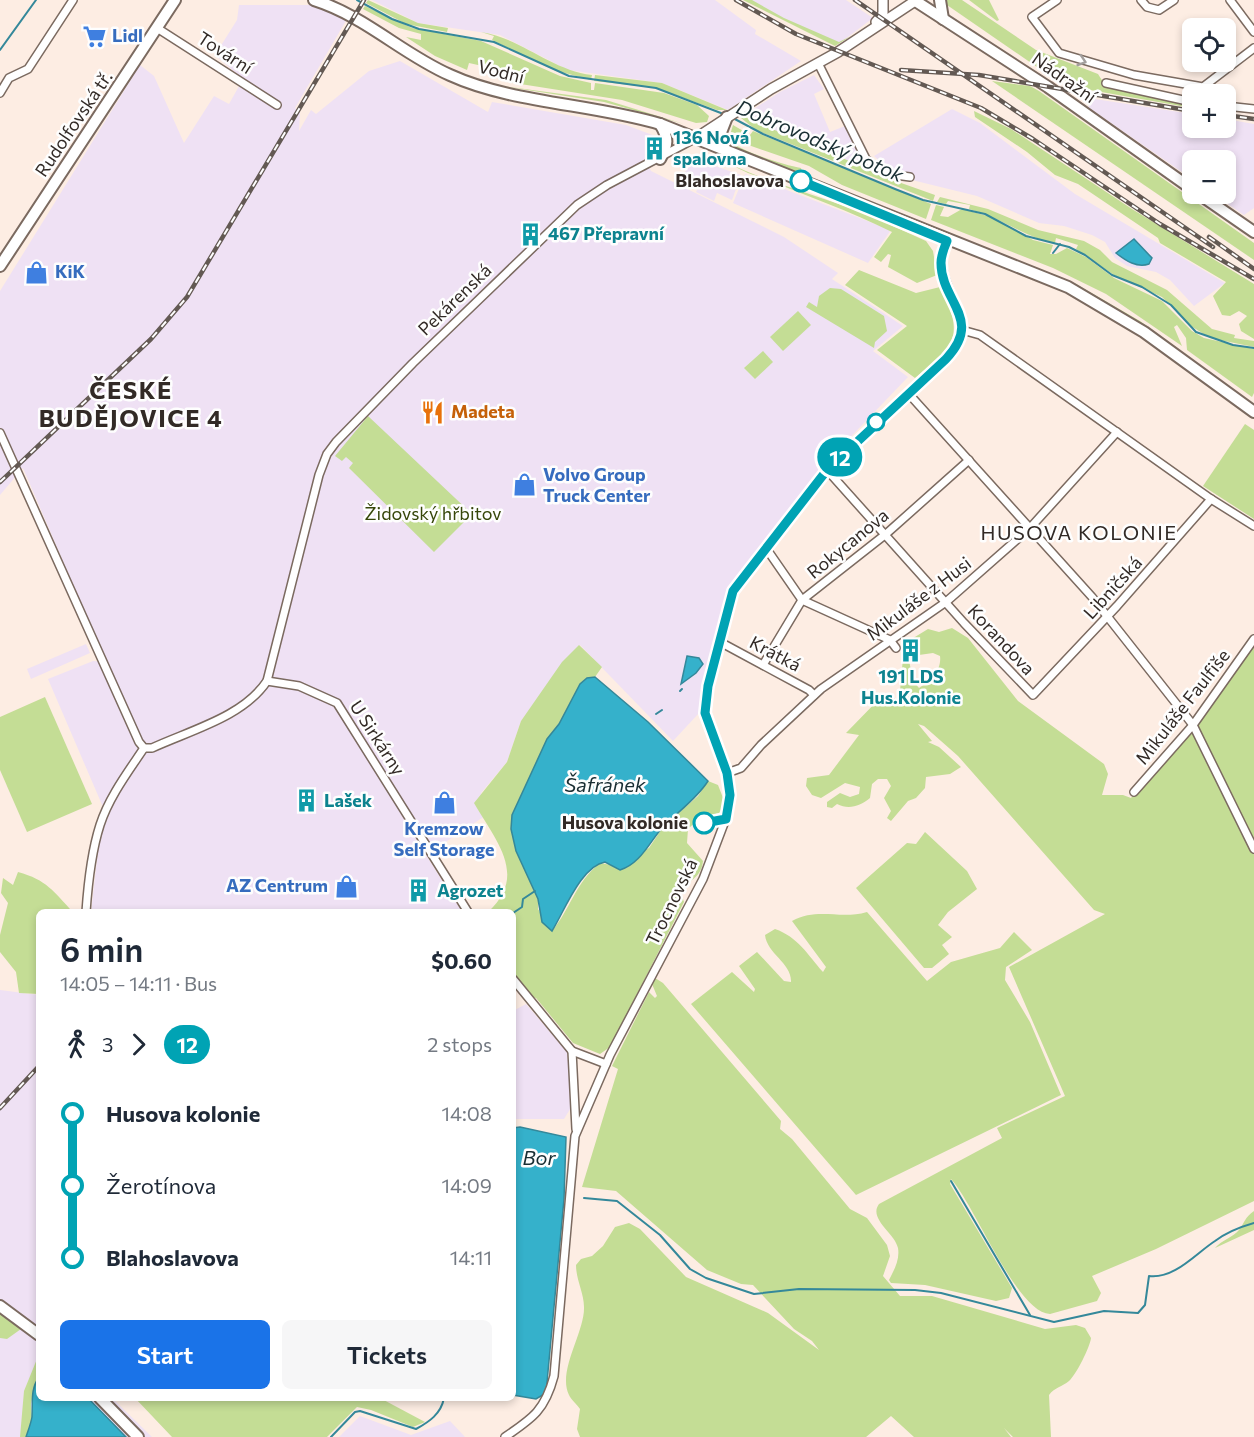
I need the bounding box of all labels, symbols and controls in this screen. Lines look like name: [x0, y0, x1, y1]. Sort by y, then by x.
map controls: [1182, 18, 1236, 204]
button: locate: [1182, 18, 1236, 72]
supermarket icon: Lidl: [81, 23, 107, 49]
place label: Lidl: [112, 24, 143, 46]
street label: Tovární: [194, 26, 258, 79]
street label: Nádražní: [1028, 47, 1102, 108]
one-way arrow: [1076, 54, 1087, 66]
street label: Vodní: [476, 55, 528, 88]
street label: Rudolfovská tř.: [30, 66, 117, 180]
button: +: [1182, 84, 1236, 138]
water label: Dobrovodský potok: [733, 94, 909, 187]
place label: 136 Nová spalovna: [673, 126, 749, 169]
building icon: 136 Nová spalovna: [642, 135, 668, 161]
button: −: [1182, 150, 1236, 204]
place label: Blahoslavova: [675, 169, 784, 191]
marker: Blahoslavova: [790, 170, 812, 192]
building icon: 467 Přepravní: [517, 221, 543, 247]
place label: 467 Přepravní: [548, 222, 665, 244]
shop icon: KiK: [24, 259, 50, 285]
street label: Pekárenská: [413, 259, 496, 340]
place label: KiK: [55, 260, 86, 282]
district label: ČESKÉ BUDĚJOVICE 4: [39, 375, 223, 432]
restaurant icon: Madeta: [420, 399, 446, 425]
place label: Madeta: [451, 400, 515, 422]
unlabelled marker: [867, 413, 885, 431]
line badge: 12: [813, 438, 867, 476]
text: 12: [829, 445, 851, 470]
place label: Volvo Group Truck Center: [543, 463, 651, 506]
shop icon: Volvo Group Truck Center: [512, 472, 538, 498]
park label: Židovský hřbitov: [364, 502, 502, 524]
street label: Rokycanova: [802, 504, 893, 583]
district label: HUSOVA KOLONIE: [980, 520, 1178, 544]
street label: Libničská: [1078, 551, 1146, 623]
street label: Mikuláše z Husi: [862, 552, 975, 645]
street label: Korandova: [964, 600, 1040, 679]
street label: Krátká: [746, 631, 805, 676]
building icon: 191 LDS Hus.Kolonie: [898, 638, 924, 664]
street label: Mikuláše Faulfiše: [1130, 644, 1234, 768]
place label: 191 LDS Hus.Kolonie: [861, 665, 961, 708]
street label: U Sirkárny: [346, 696, 410, 779]
water label: Šafránek: [564, 772, 647, 796]
building icon: Lašek: [293, 788, 319, 814]
place label: Lašek: [324, 789, 373, 811]
shop icon: Kremzow Self Storage: [431, 790, 457, 816]
place label: Husova kolonie: [562, 811, 688, 833]
marker: Husova kolonie: [693, 812, 715, 834]
place label: Kremzow Self Storage: [394, 817, 494, 860]
street label: Trocnovská: [641, 855, 702, 949]
shop icon: AZ Centrum: [333, 873, 359, 899]
place label: AZ Centrum: [226, 874, 328, 896]
building icon: Agrozet: [406, 878, 432, 904]
place label: Agrozet: [437, 879, 504, 901]
text: 6 min: [60, 928, 143, 969]
text: $0.60: [431, 947, 492, 974]
text: 14:05 – 14:11 · Bus: [60, 971, 217, 995]
icon: walk: [60, 1028, 93, 1061]
icon: forward: [122, 1028, 155, 1061]
text: 3: [102, 1032, 113, 1056]
text: 12: [176, 1032, 198, 1057]
text: 2 stops: [427, 1032, 492, 1056]
text: Husova kolonie: [106, 1100, 260, 1127]
text: 14:08: [442, 1101, 492, 1125]
water label: Bor: [523, 1145, 556, 1169]
text: Žerotínova: [106, 1172, 216, 1199]
text: 14:09: [442, 1173, 492, 1197]
text: Blahoslavova: [106, 1244, 239, 1271]
text: 14:11: [450, 1245, 492, 1269]
button: Start: [60, 1320, 270, 1389]
button: Tickets: [282, 1320, 492, 1389]

